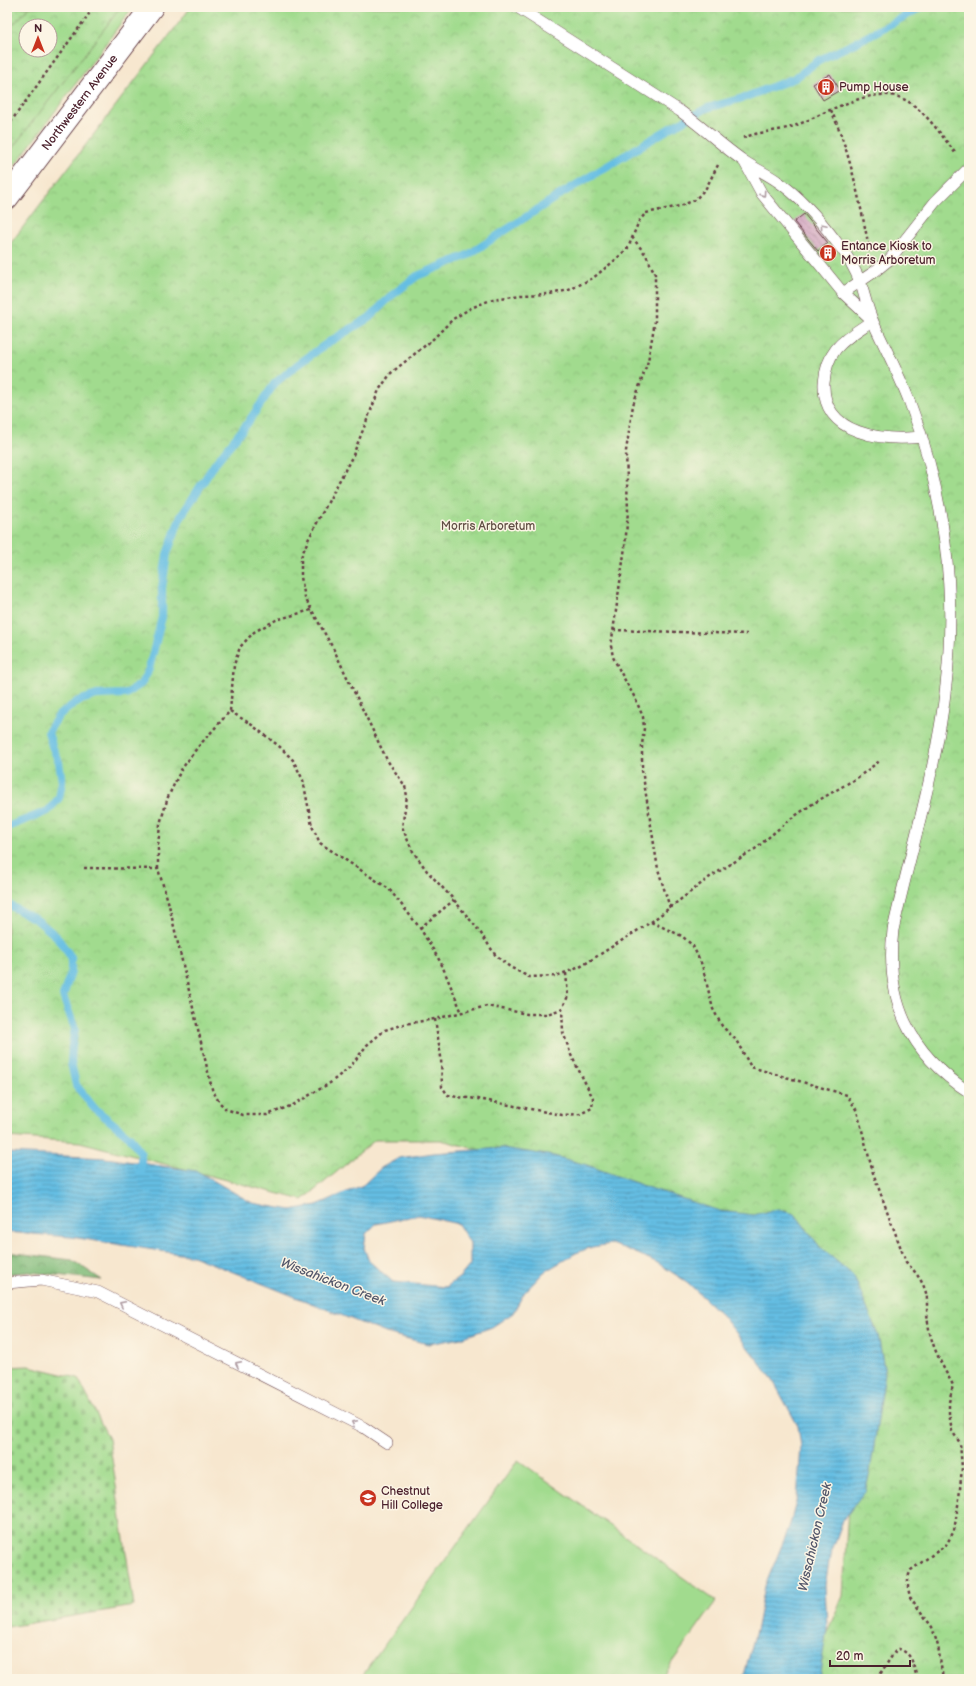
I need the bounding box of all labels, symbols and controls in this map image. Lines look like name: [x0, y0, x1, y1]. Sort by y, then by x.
north arrow: [18, 18, 58, 58]
text: N: [34, 22, 42, 35]
street label: Northwestern Avenue: [38, 51, 121, 153]
building icon: Pump House: [816, 77, 836, 97]
place label: Pump House: [839, 80, 909, 95]
one-way arrow: [758, 190, 765, 197]
one-way arrow: [820, 223, 827, 230]
place label: Entance Kiosk to Morris Arboretum: [841, 239, 936, 268]
building icon: Entance Kiosk to Morris Arboretum: [818, 243, 838, 263]
park label: Morris Arboretum: [441, 519, 535, 534]
water label: Wissahickon Creek: [278, 1255, 388, 1310]
one-way arrow: [119, 1302, 126, 1309]
one-way arrow: [235, 1361, 242, 1368]
one-way arrow: [350, 1420, 358, 1427]
water label: Wissahickon Creek: [795, 1480, 835, 1593]
place label: Chestnut Hill College: [381, 1484, 443, 1513]
school or university icon: Chestnut Hill College: [358, 1488, 378, 1508]
scale bar: [830, 1642, 910, 1668]
text: 20 m: [836, 1649, 863, 1664]

